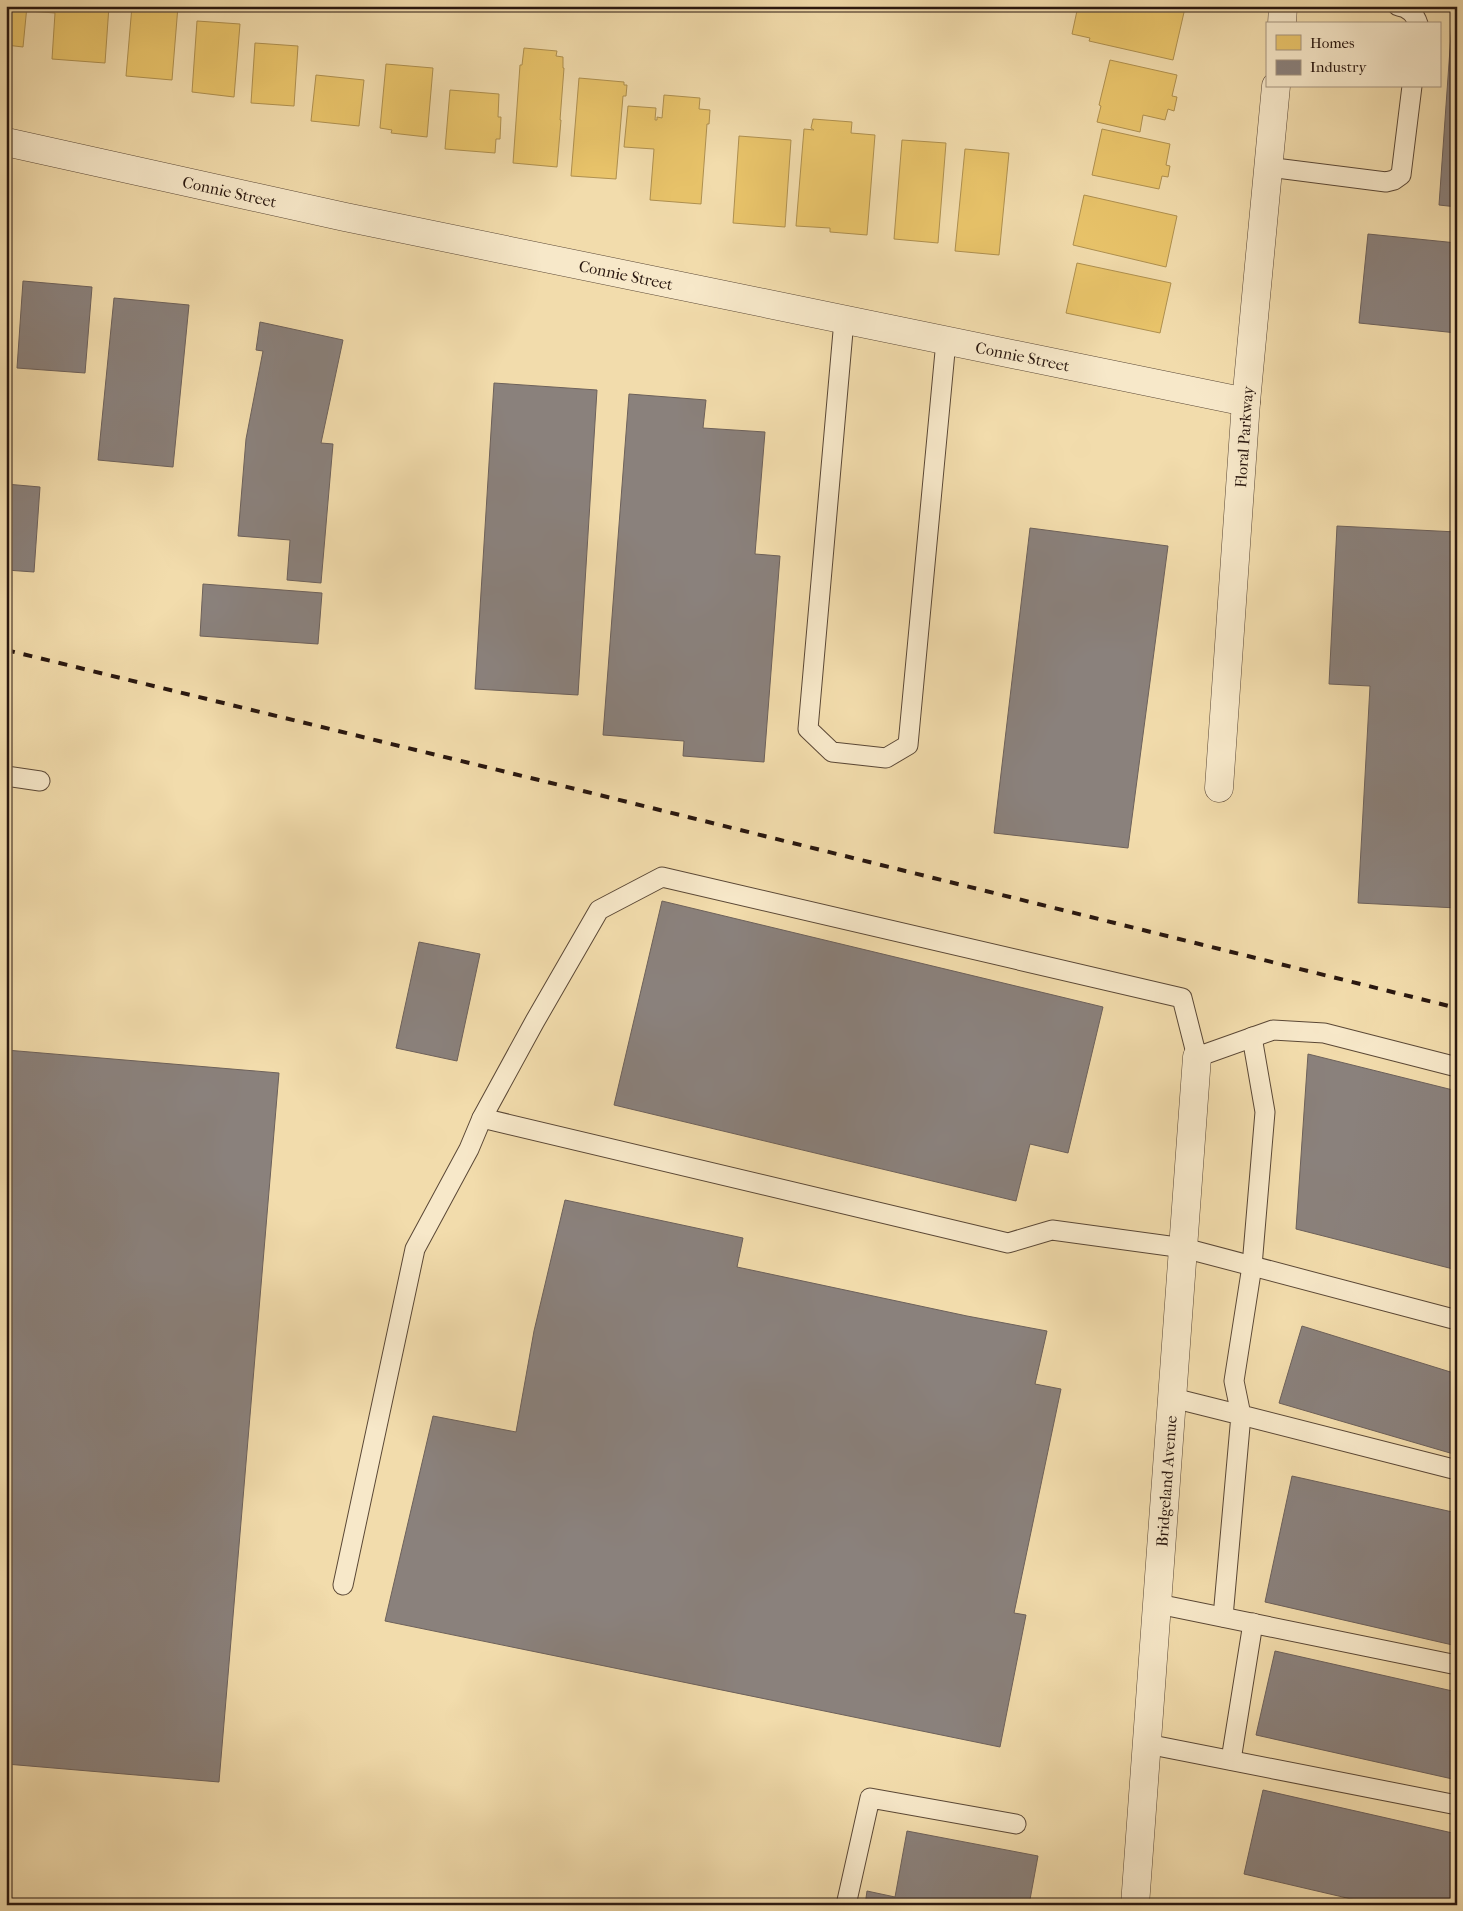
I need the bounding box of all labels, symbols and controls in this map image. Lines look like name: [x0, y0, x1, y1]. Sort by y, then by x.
legend: [1266, 22, 1440, 88]
text: Homes: [1310, 34, 1355, 52]
text: Industry: [1310, 58, 1367, 76]
street label: Connie Street: [181, 172, 278, 212]
street label: Connie Street: [577, 256, 675, 294]
street label: Connie Street: [974, 338, 1072, 376]
street label: Floral Parkway: [1231, 384, 1258, 489]
street label: Bridgeland Avenue: [1152, 1415, 1181, 1548]

